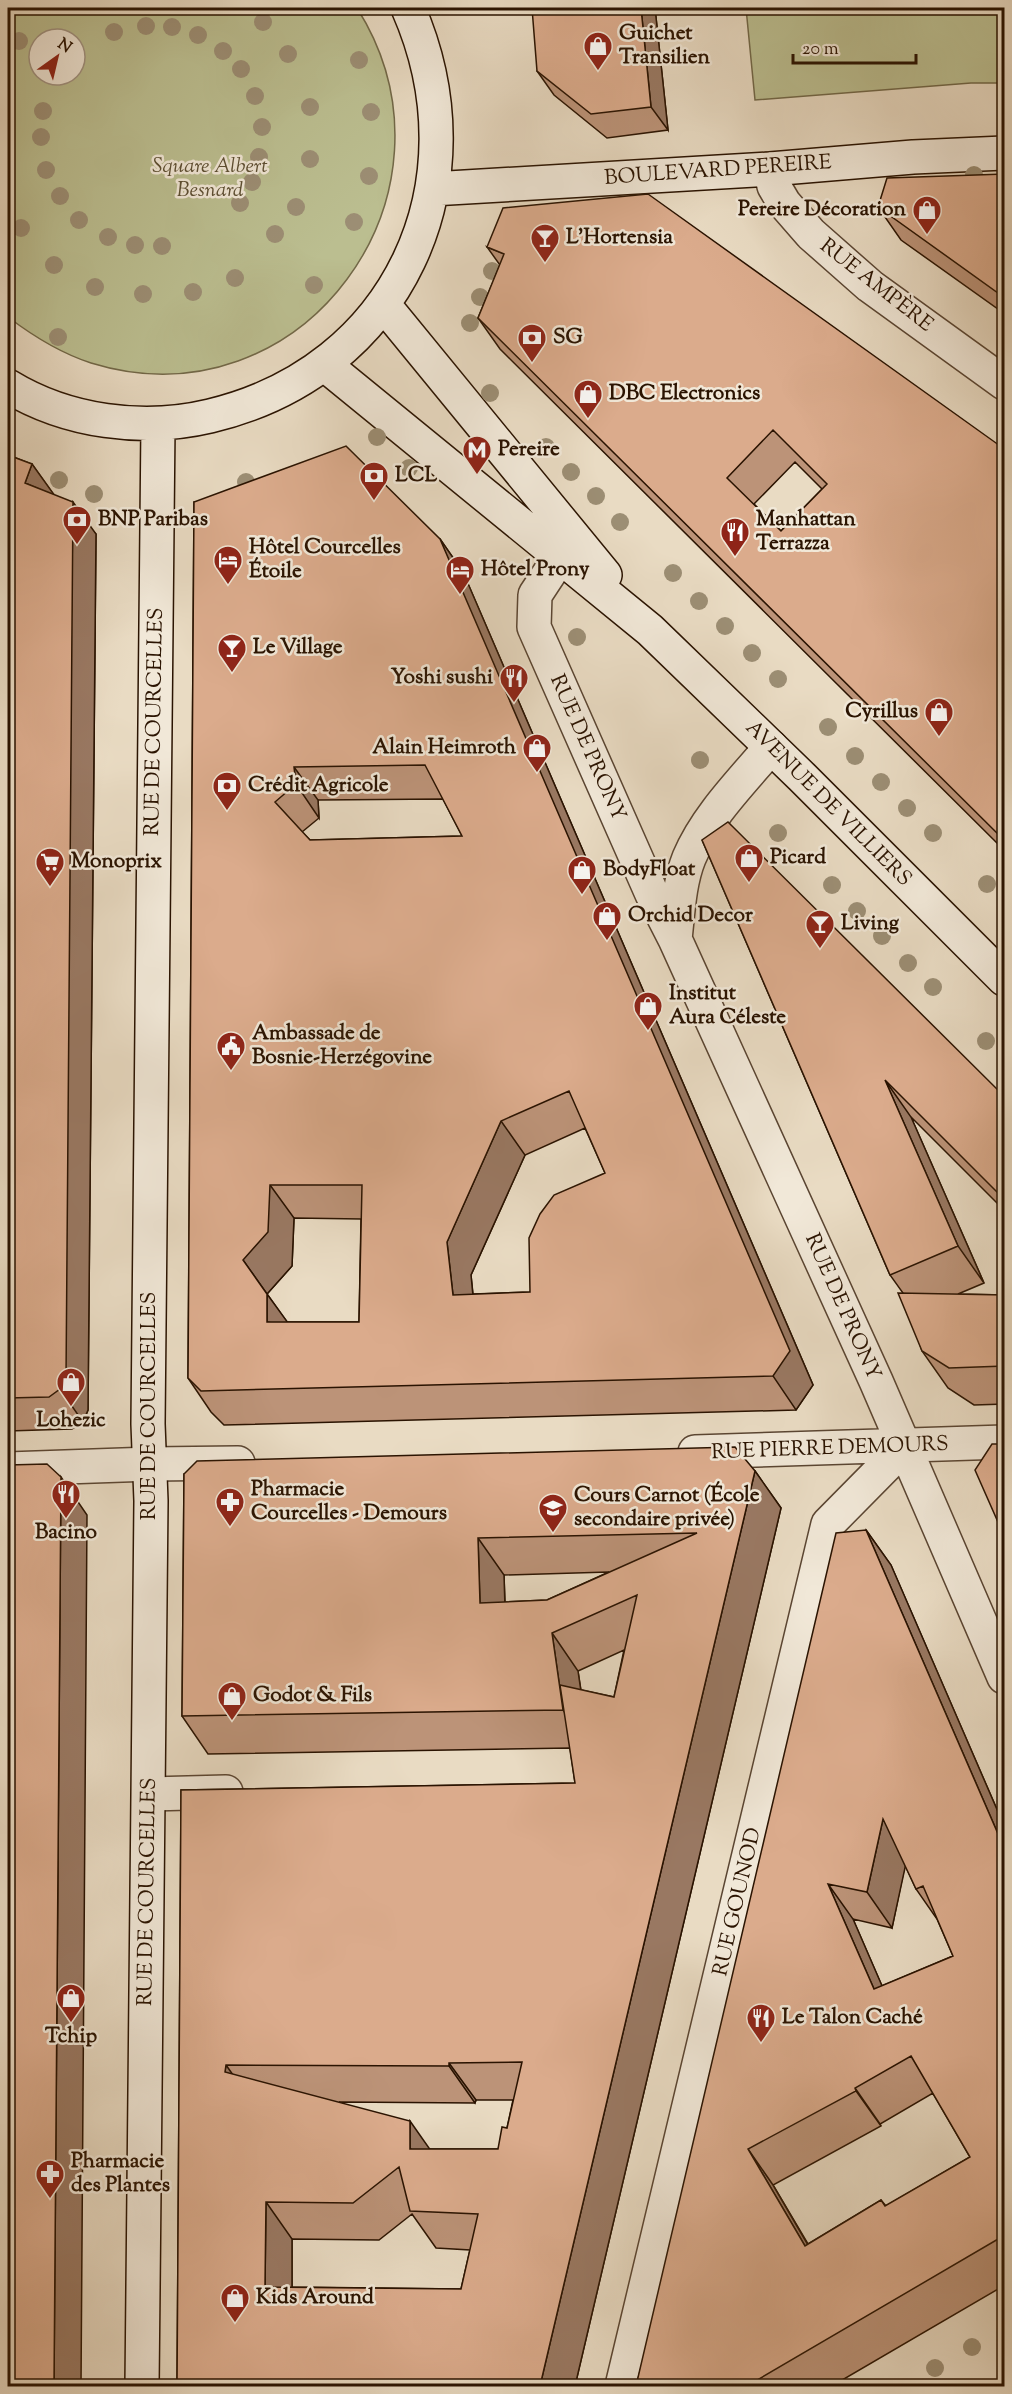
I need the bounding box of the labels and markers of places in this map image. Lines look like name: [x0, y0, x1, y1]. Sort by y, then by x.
place label: Guichet Transilien: [619, 19, 711, 73]
shop icon: Guichet Transilien: [582, 30, 614, 72]
shop icon: Pereire Décoration: [911, 194, 943, 236]
place label: Pereire Décoration: [738, 195, 907, 225]
bar icon: L'Hortensia: [529, 222, 561, 264]
place label: L'Hortensia: [566, 223, 673, 253]
bank icon: SG: [516, 322, 548, 364]
place label: SG: [553, 323, 583, 353]
shop icon: DBC Electronics: [572, 378, 604, 420]
place label: DBC Electronics: [609, 379, 760, 409]
metro station icon: Pereire: [461, 434, 493, 476]
place label: Pereire: [498, 435, 560, 465]
bank icon: LCL: [358, 460, 390, 502]
place label: LCL: [395, 461, 438, 491]
bank icon: BNP Paribas: [61, 504, 93, 546]
place label: BNP Paribas: [98, 505, 208, 535]
place label: Manhattan Terrazza: [756, 505, 856, 559]
restaurant icon: Manhattan Terrazza: [719, 516, 751, 558]
place label: Hôtel Courcelles Étoile: [249, 533, 401, 587]
hotel icon: Hôtel Courcelles Étoile: [212, 544, 244, 586]
hotel icon: Hôtel Prony: [444, 554, 476, 596]
place label: Hôtel Prony: [481, 555, 590, 585]
bar icon: Le Village: [216, 632, 248, 674]
place label: Le Village: [253, 633, 343, 663]
restaurant icon: Yoshi sushi: [498, 662, 530, 704]
place label: Yoshi sushi: [391, 663, 493, 693]
shop icon: Cyrillus: [923, 696, 955, 738]
place label: Cyrillus: [845, 697, 918, 727]
shop icon: Alain Heimroth: [521, 732, 553, 774]
place label: Alain Heimroth: [372, 733, 517, 763]
bank icon: Crédit Agricole: [211, 770, 243, 812]
place label: Crédit Agricole: [248, 771, 389, 801]
shop icon: Picard: [733, 842, 765, 884]
place label: Picard: [770, 843, 826, 873]
supermarket icon: Monoprix: [34, 846, 66, 888]
place label: Monoprix: [71, 847, 162, 877]
shop icon: BodyFloat: [566, 854, 598, 896]
place label: BodyFloat: [603, 855, 696, 885]
shop icon: Orchid Decor: [591, 900, 623, 942]
place label: Orchid Decor: [628, 901, 753, 931]
bar icon: Living: [804, 908, 836, 950]
place label: Living: [841, 909, 900, 939]
place label: Institut Aura Céleste: [669, 979, 786, 1033]
shop icon: Institut Aura Céleste: [632, 990, 664, 1032]
place label: Ambassade de Bosnie-Herzégovine: [252, 1019, 432, 1073]
public building icon: Ambassade de Bosnie-Herzégovine: [215, 1030, 247, 1072]
shop icon: Lohezic: [55, 1366, 87, 1408]
place label: Lohezic: [36, 1406, 106, 1436]
place label: Pharmacie Courcelles - Demours: [251, 1475, 447, 1529]
restaurant icon: Bacino: [50, 1478, 82, 1520]
place label: Cours Carnot (École secondaire privée): [574, 1481, 760, 1535]
pharmacy icon: Pharmacie Courcelles - Demours: [214, 1486, 246, 1528]
school or university icon: Cours Carnot (École secondaire privée): [537, 1492, 569, 1534]
place label: Bacino: [35, 1518, 97, 1548]
shop icon: Godot & Fils: [216, 1680, 248, 1722]
place label: Godot & Fils: [253, 1681, 372, 1711]
shop icon: Tchip: [55, 1982, 87, 2024]
restaurant icon: Le Talon Caché: [745, 2002, 777, 2044]
place label: Le Talon Caché: [782, 2003, 923, 2033]
place label: Tchip: [45, 2022, 97, 2052]
place label: Pharmacie des Plantes: [71, 2147, 170, 2201]
pharmacy icon: Pharmacie des Plantes: [34, 2158, 66, 2200]
shop icon: Kids Around: [219, 2282, 251, 2324]
place label: Kids Around: [256, 2283, 374, 2313]

